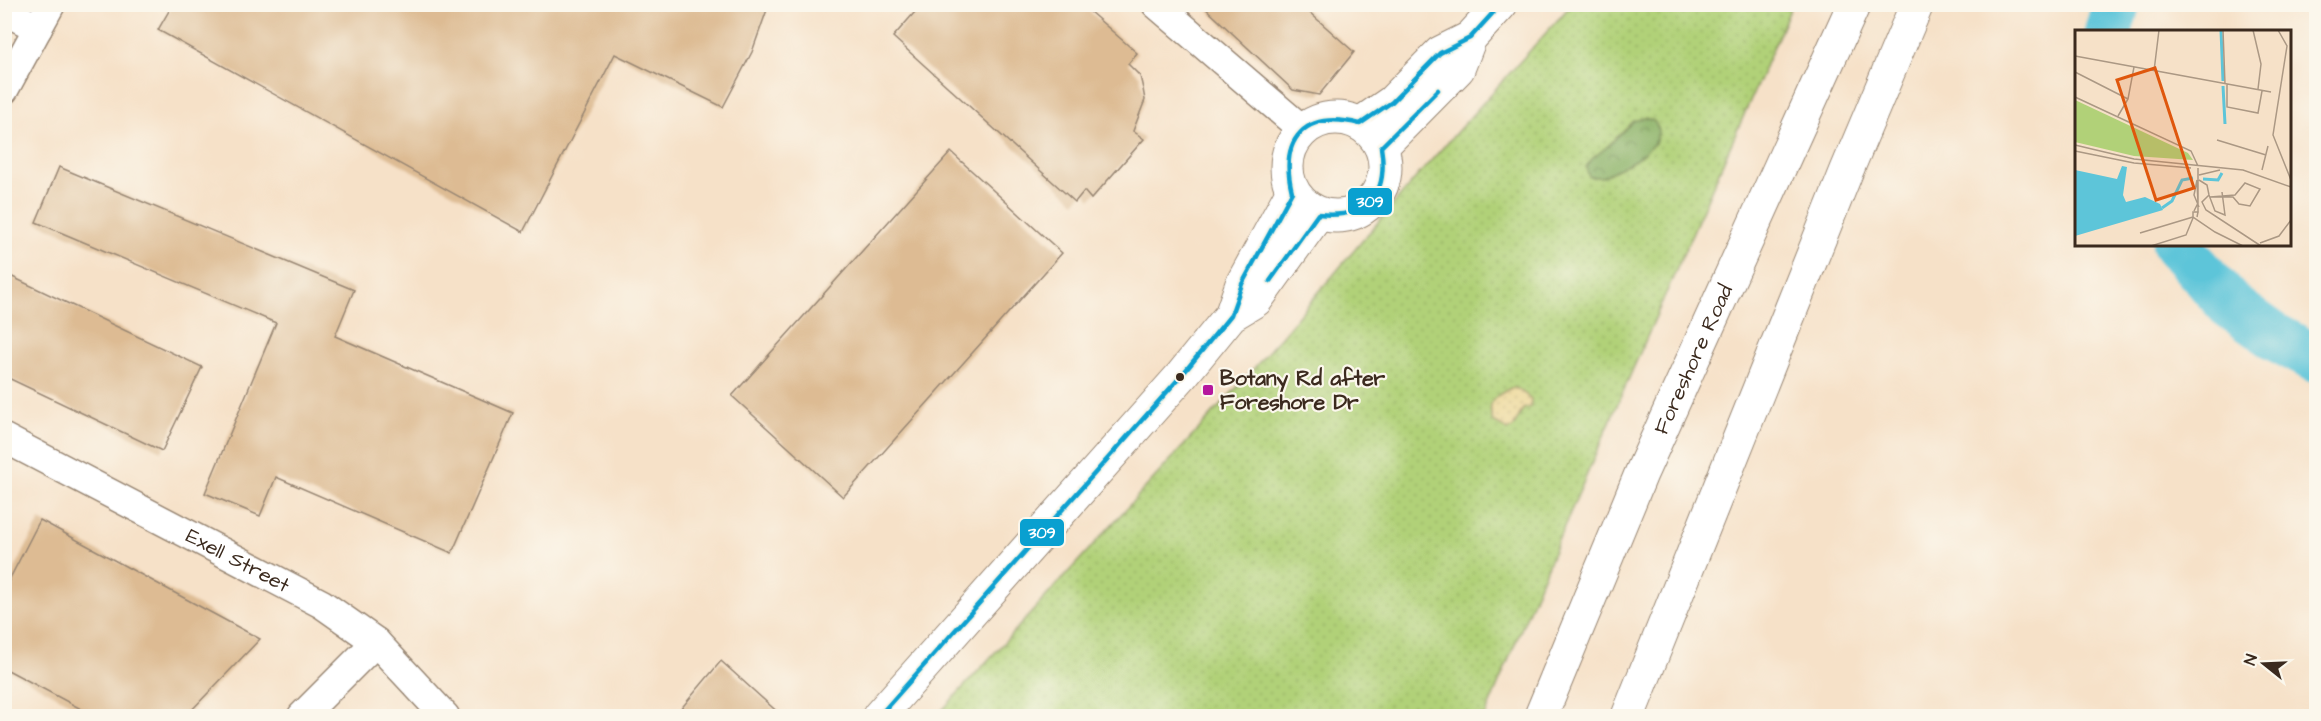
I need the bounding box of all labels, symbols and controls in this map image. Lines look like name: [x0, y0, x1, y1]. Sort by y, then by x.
inset map: [2075, 30, 2291, 246]
line badge: 309: [1347, 187, 1393, 216]
text: 309: [1355, 191, 1384, 213]
street label: Foreshore Road: [1647, 279, 1740, 439]
place label: Botany Rd after Foreshore Dr: [1220, 364, 1386, 417]
unlabelled marker: [1174, 371, 1186, 383]
marker: Botany Rd after Foreshore Dr: [1201, 383, 1215, 397]
line badge: 309: [1019, 518, 1065, 547]
street label: Exell Street: [181, 521, 295, 600]
text: 309: [1027, 522, 1056, 544]
north arrow: [2234, 634, 2294, 694]
text: N: [2239, 652, 2263, 668]

